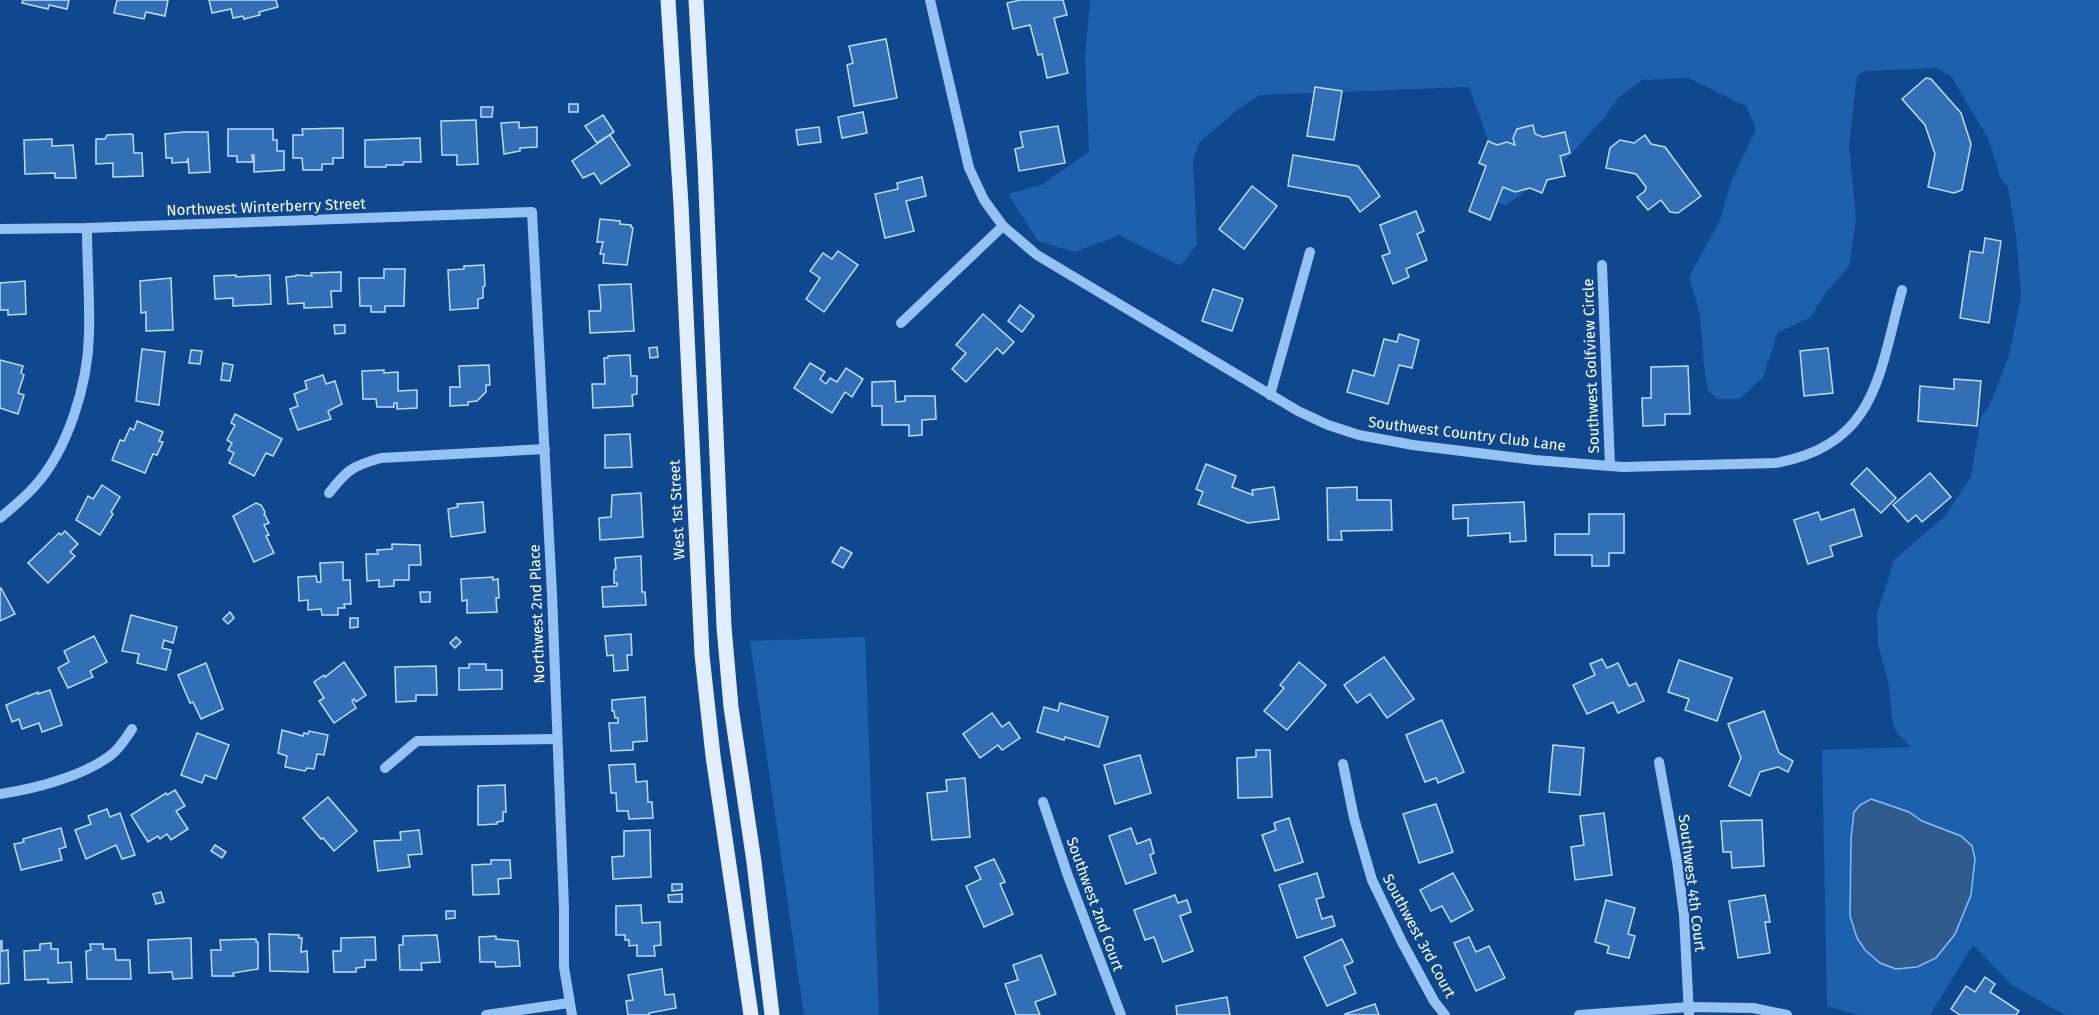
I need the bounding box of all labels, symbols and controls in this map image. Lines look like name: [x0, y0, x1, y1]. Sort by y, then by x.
street label: Northwest Winterberry Street: [166, 195, 367, 219]
street label: Southwest Golfview Circle: [1579, 278, 1603, 454]
street label: Southwest Country Club Lane: [1367, 413, 1567, 455]
street label: West 1st Street: [665, 459, 689, 561]
street label: Northwest 2nd Place: [526, 544, 548, 684]
street label: Southwest 4th Court: [1675, 813, 1709, 953]
street label: Southwest 2nd Court: [1062, 835, 1128, 974]
street label: Southwest 3rd Court: [1379, 871, 1460, 1002]

